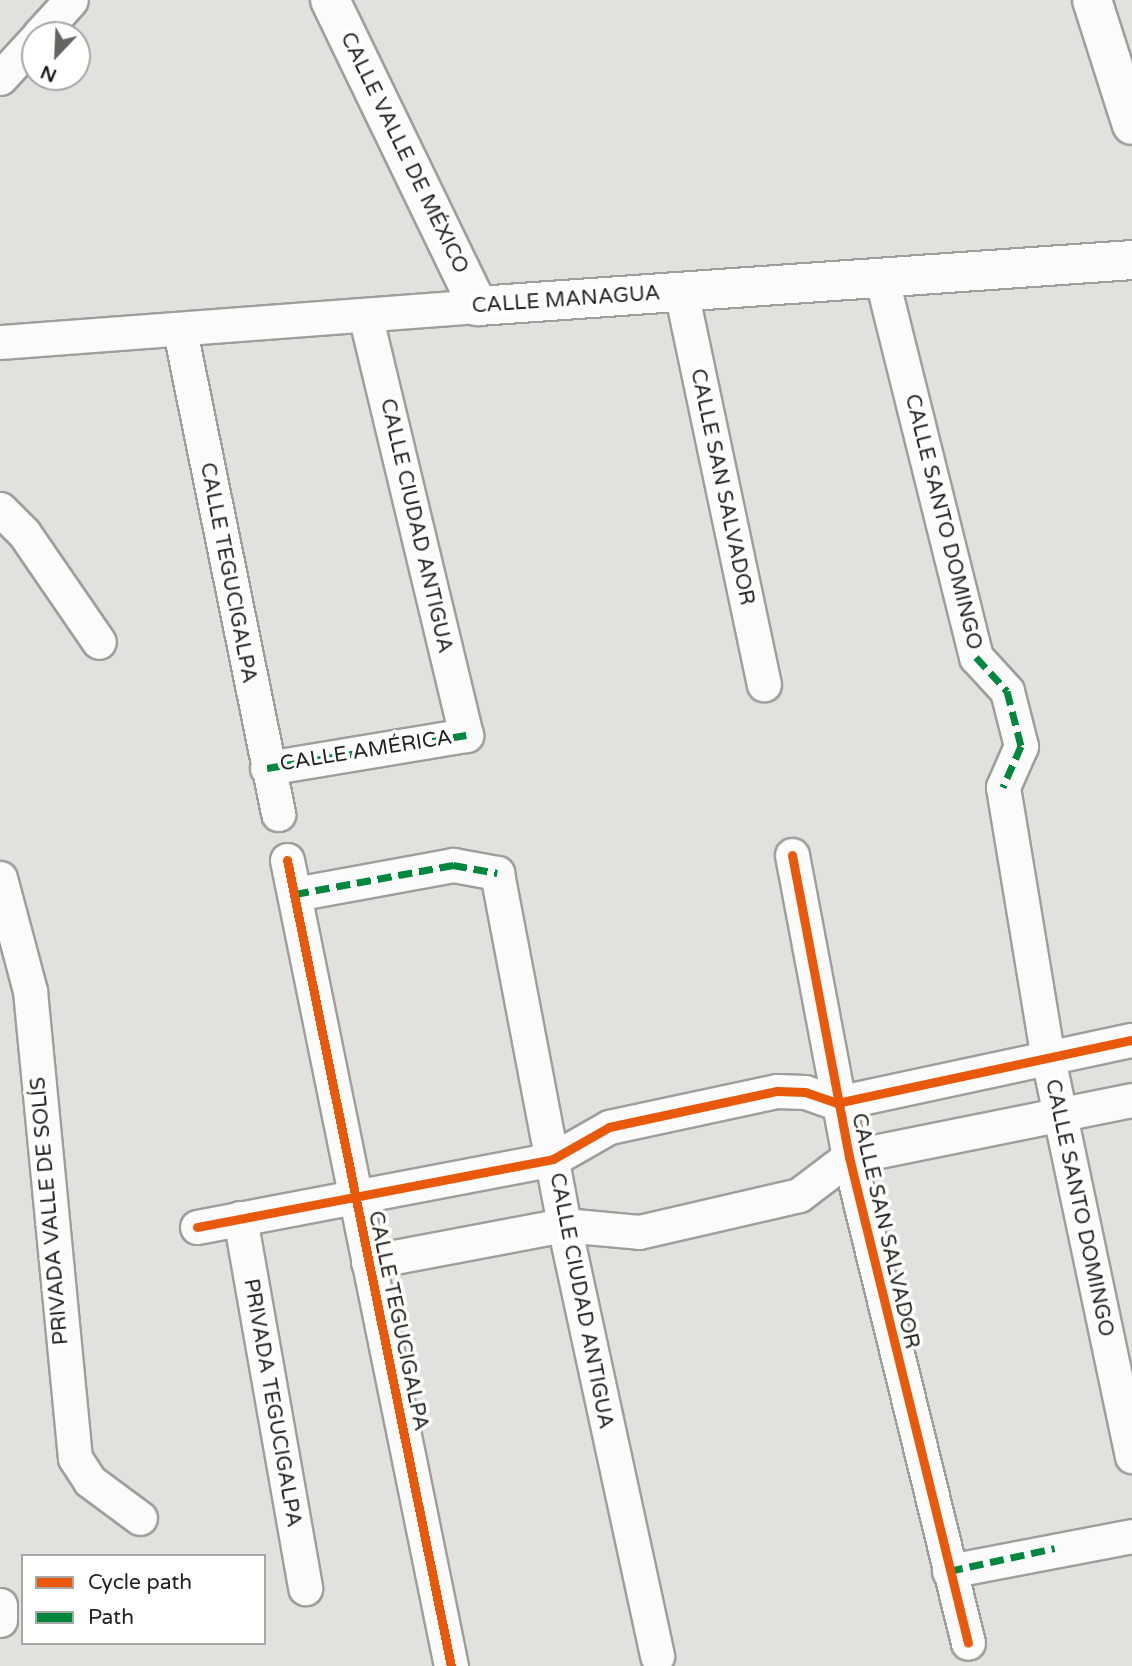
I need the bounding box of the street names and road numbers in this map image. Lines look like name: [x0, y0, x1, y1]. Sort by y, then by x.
street label: CALLE VALLE DE MÉXICO: [335, 28, 473, 278]
street label: CALLE MANAGUA: [471, 281, 661, 319]
street label: CALLE SAN SALVADOR: [685, 367, 759, 607]
street label: CALLE SANTO DOMINGO: [899, 392, 987, 652]
street label: CALLE CIUDAD ANTIGUA: [374, 396, 458, 656]
street label: CALLE TEGUCIGALPA: [194, 461, 262, 685]
street label: CALLE AMÉRICA: [278, 725, 454, 777]
street label: PRIVADA VALLE DE SOLÍS: [26, 1076, 74, 1346]
street label: CALLE SANTO DOMINGO: [1039, 1077, 1119, 1339]
street label: CALLE SAN SALVADOR: [846, 1111, 924, 1351]
street label: CALLE CIUDAD ANTIGUA: [544, 1171, 618, 1431]
street label: CALLE TEGUCIGALPA: [362, 1209, 434, 1433]
street label: PRIVADA TEGUCIGALPA: [238, 1277, 306, 1529]

